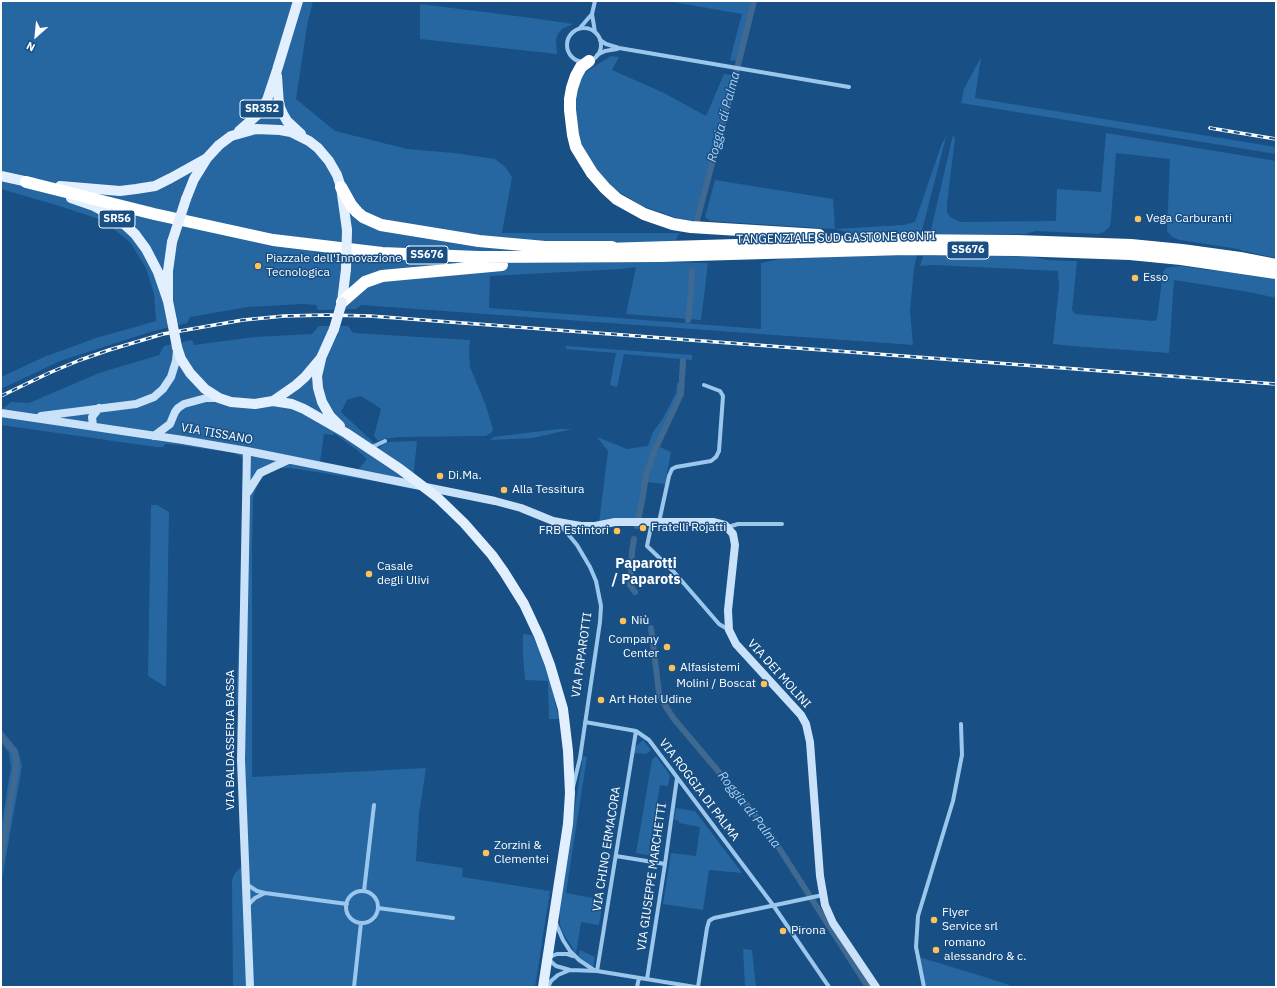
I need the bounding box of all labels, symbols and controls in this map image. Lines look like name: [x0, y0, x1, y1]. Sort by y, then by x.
north arrow: [16, 16, 56, 56]
text: N: [24, 39, 37, 55]
water label: Roggia di Palma: [704, 70, 744, 164]
road number: SR352: [240, 100, 284, 118]
road number: SR56: [99, 210, 135, 228]
place label: Vega Carburanti: [1146, 212, 1232, 226]
marker: Vega Carburanti: [1133, 214, 1143, 224]
street label: TANGENZIALE SUD GASTONE CONTI: [736, 229, 936, 247]
road number: SS676: [947, 241, 989, 259]
road number: SS676: [406, 246, 448, 264]
place label: Piazzale dell'Innovazione Tecnologica: [266, 252, 402, 280]
marker: Piazzale dell'Innovazione Tecnologica: [253, 261, 263, 271]
place label: Esso: [1143, 271, 1168, 285]
marker: Esso: [1130, 273, 1140, 283]
street label: VIA TISSANO: [180, 421, 254, 447]
place label: Di.Ma.: [448, 469, 482, 483]
marker: Di.Ma.: [435, 471, 445, 481]
place label: Alla Tessitura: [512, 483, 584, 497]
marker: Alla Tessitura: [499, 485, 509, 495]
place label: Fratelli Rojatti: [651, 521, 726, 535]
marker: Fratelli Rojatti: [638, 523, 648, 533]
place label: FRB Estintori: [539, 524, 609, 538]
marker: FRB Estintori: [612, 526, 622, 536]
district label: Paparotti / Paparots: [612, 556, 680, 588]
place label: Casale degli Ulivi: [377, 560, 429, 588]
marker: Casale degli Ulivi: [364, 569, 374, 579]
street label: VIA PAPAROTTI: [569, 611, 595, 699]
place label: Niù: [631, 614, 649, 628]
marker: Niù: [618, 616, 628, 626]
place label: Company Center: [608, 633, 659, 661]
street label: VIA DEI MOLINI: [744, 637, 814, 711]
marker: Company Center: [662, 642, 672, 652]
place label: Alfasistemi: [680, 661, 740, 675]
marker: Alfasistemi: [667, 663, 677, 673]
street label: VIA BALDASSERIA BASSA: [224, 670, 238, 810]
place label: Molini / Boscat: [676, 677, 756, 691]
marker: Molini / Boscat: [759, 679, 769, 689]
place label: Art Hotel Udine: [609, 693, 692, 707]
marker: Art Hotel Udine: [596, 695, 606, 705]
street label: VIA ROGGIA DI PALMA: [656, 736, 742, 844]
water label: Roggia di Palma: [714, 768, 784, 852]
street label: VIA CHINO ERMACORA: [590, 786, 624, 912]
street label: VIA GIUSEPPE MARCHETTI: [635, 802, 669, 952]
place label: Zorzini & Clementei: [494, 839, 549, 867]
marker: Zorzini & Clementei: [481, 848, 491, 858]
place label: Flyer Service srl: [942, 906, 998, 934]
marker: Flyer Service srl: [929, 915, 939, 925]
place label: Pirona: [791, 924, 826, 938]
marker: Pirona: [778, 926, 788, 936]
place label: romano alessandro & c.: [944, 936, 1026, 964]
marker: romano alessandro & c.: [931, 945, 941, 955]

